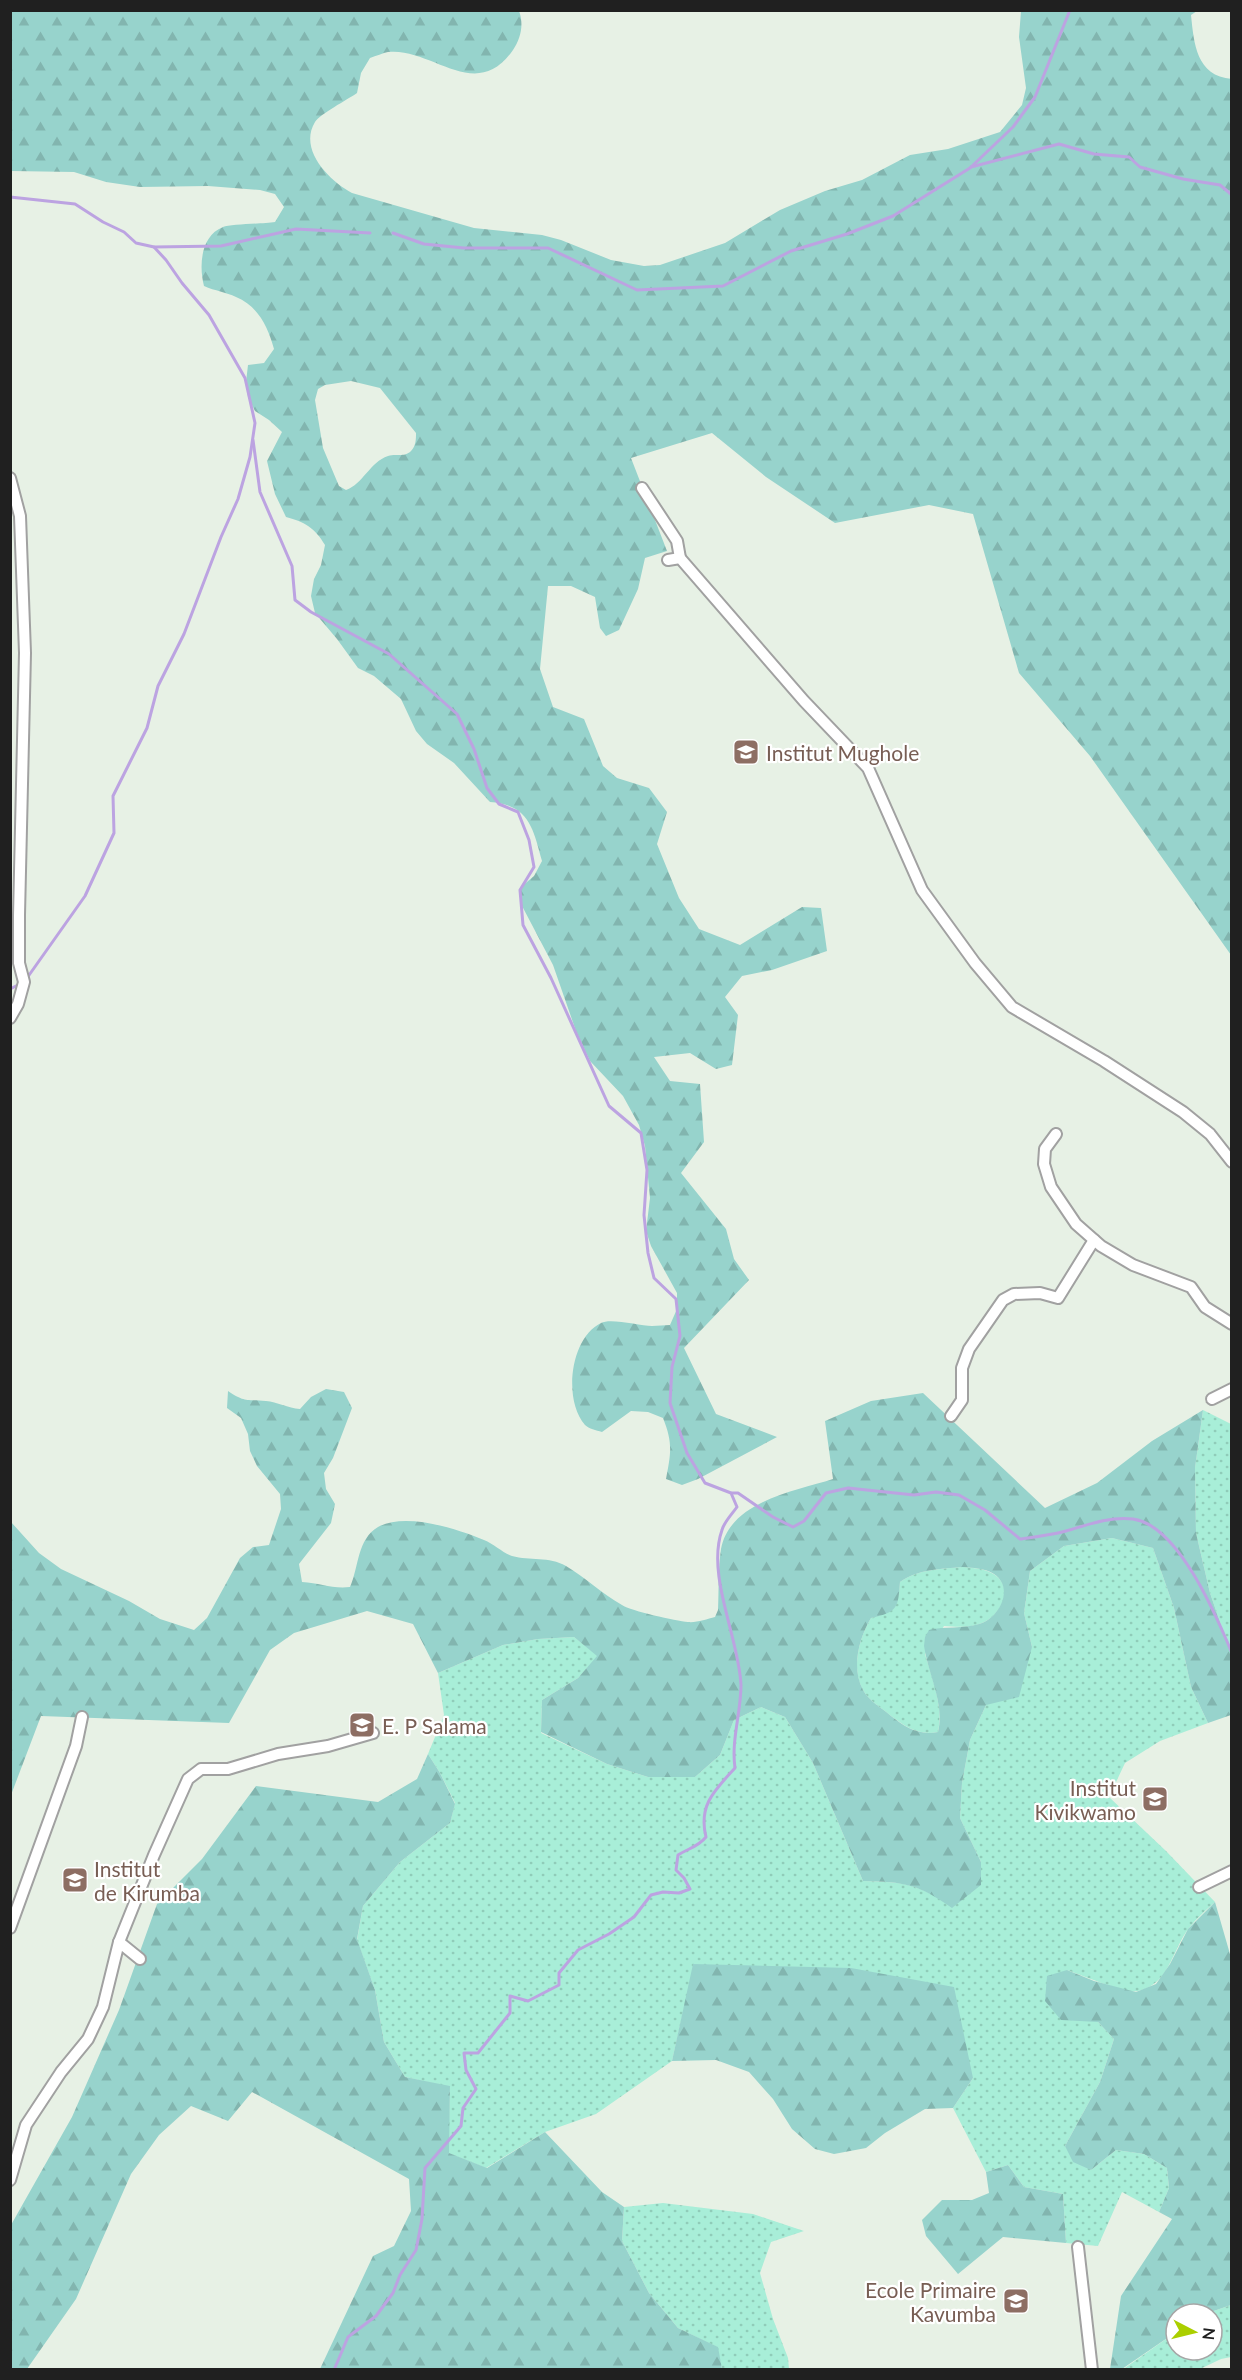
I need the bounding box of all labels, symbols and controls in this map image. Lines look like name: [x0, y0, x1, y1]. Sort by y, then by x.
school or university icon: Institut Mughole: [731, 737, 761, 767]
place label: Institut Mughole: [766, 740, 919, 765]
school or university icon: E. P Salama: [347, 1710, 377, 1740]
place label: E. P Salama: [382, 1713, 487, 1738]
place label: Institut Kivikwamo: [1035, 1775, 1136, 1824]
school or university icon: Institut Kivikwamo: [1140, 1784, 1170, 1814]
place label: Institut de Kirumba: [94, 1856, 200, 1905]
school or university icon: Institut de Kirumba: [60, 1865, 90, 1895]
place label: Ecole Primaire Kavumba: [865, 2277, 996, 2326]
school or university icon: Ecole Primaire Kavumba: [1001, 2286, 1031, 2316]
north arrow: [1164, 2302, 1224, 2362]
text: N: [1199, 2327, 1220, 2341]

